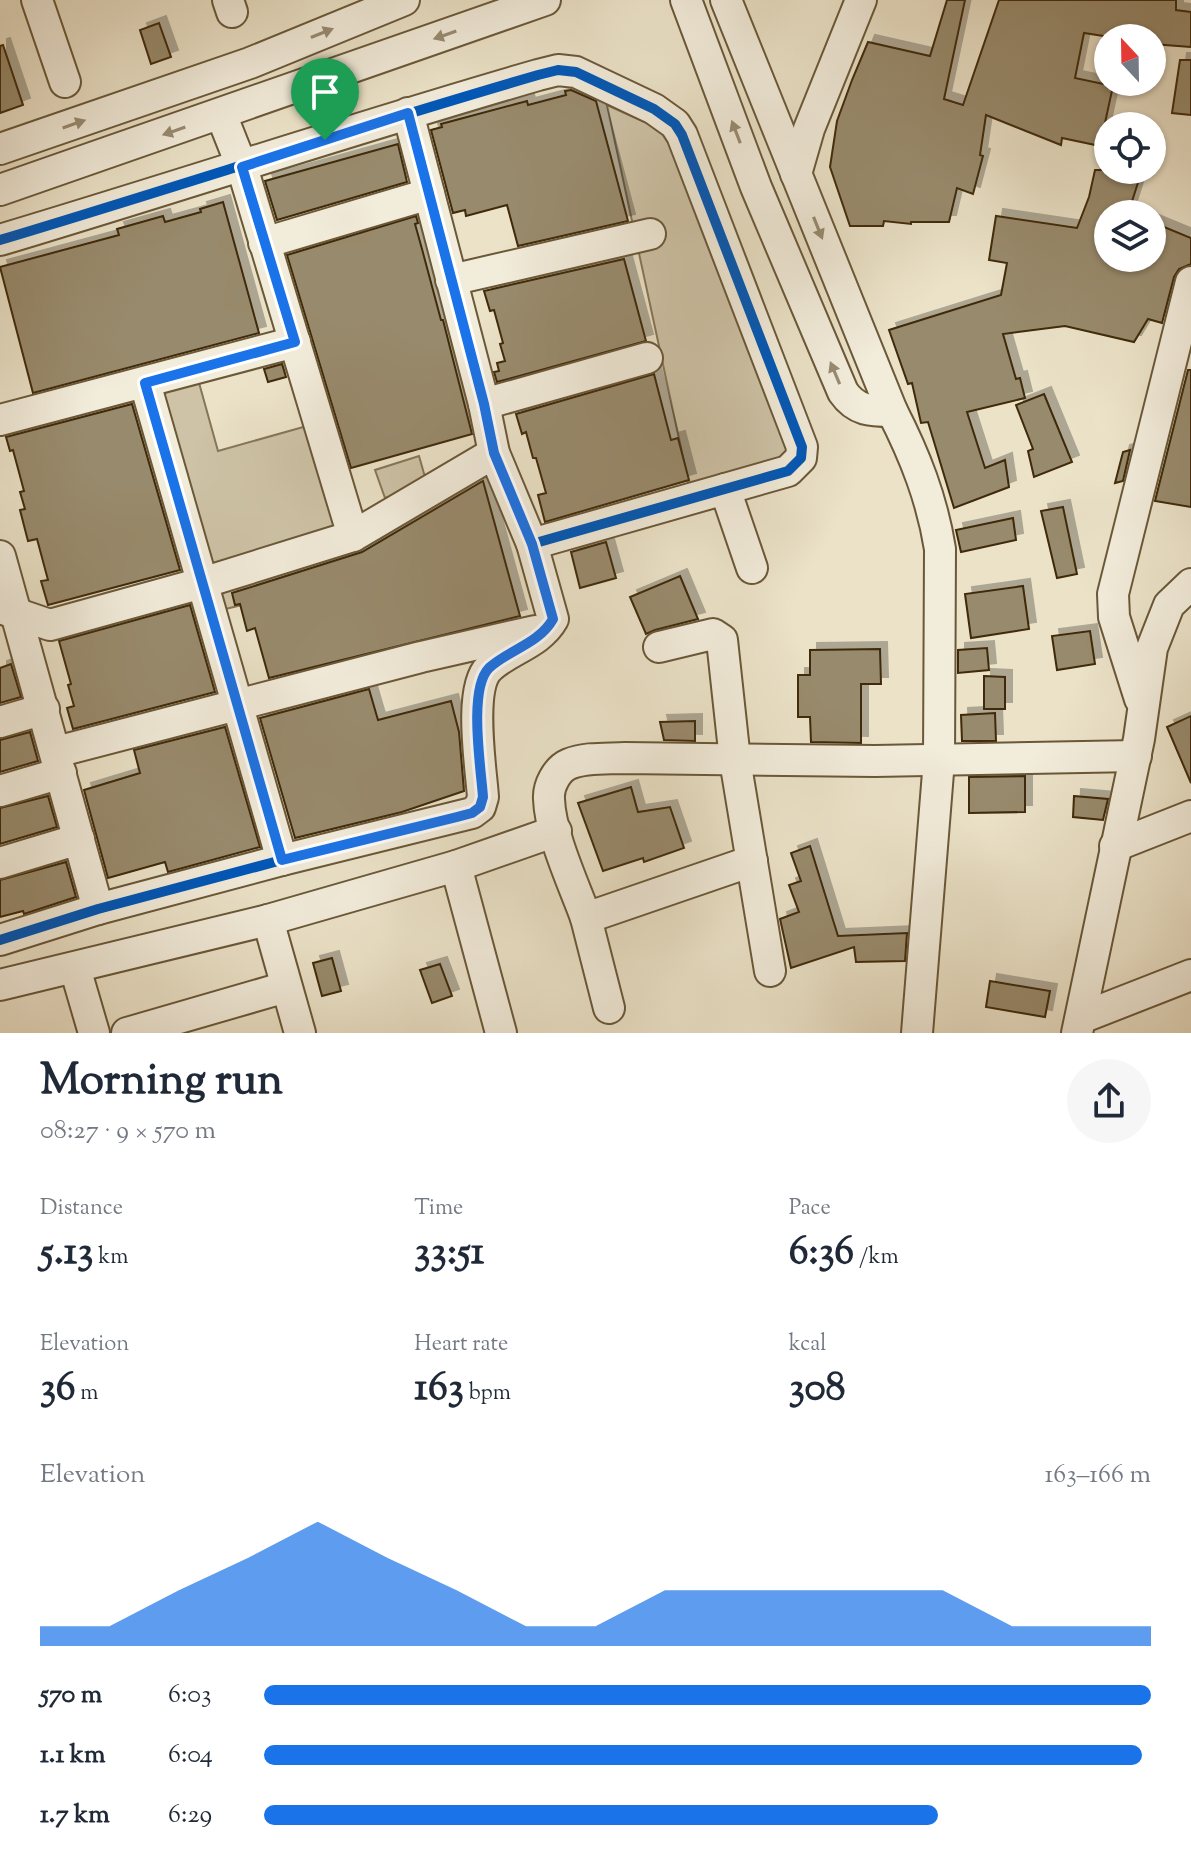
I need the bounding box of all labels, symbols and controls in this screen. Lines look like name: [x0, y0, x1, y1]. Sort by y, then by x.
north arrow: [1094, 24, 1166, 96]
map controls: [1094, 24, 1166, 272]
one-way arrow: [310, 27, 334, 40]
one-way arrow: [433, 29, 457, 42]
pin: [291, 58, 359, 140]
icon: arrive: [303, 70, 347, 114]
button: locate: [1094, 112, 1166, 184]
one-way arrow: [62, 117, 86, 129]
one-way arrow: [729, 120, 742, 144]
one-way arrow: [161, 125, 185, 137]
button: layers: [1094, 200, 1166, 272]
one-way arrow: [812, 216, 825, 240]
one-way arrow: [829, 361, 842, 385]
text: Morning run: [40, 1051, 283, 1114]
button: share: [1067, 1059, 1151, 1143]
text: 08:27 · 9 × 570 m: [40, 1113, 216, 1150]
text: Distance: [40, 1193, 123, 1225]
text: Time: [414, 1193, 463, 1225]
text: Pace: [789, 1193, 831, 1225]
text: 5.13: [40, 1225, 94, 1282]
text: 33:51: [414, 1225, 484, 1282]
text: 6:36: [789, 1225, 854, 1282]
text: km: [94, 1242, 128, 1274]
text: /km: [854, 1242, 899, 1274]
text: Elevation: [40, 1329, 129, 1361]
text: Heart rate: [414, 1329, 508, 1361]
text: kcal: [789, 1329, 826, 1361]
text: 36: [40, 1361, 76, 1418]
text: 163: [414, 1361, 464, 1418]
text: 308: [789, 1361, 846, 1418]
text: m: [76, 1378, 99, 1410]
text: bpm: [464, 1378, 511, 1410]
text: Elevation: [40, 1457, 145, 1494]
text: 163–166 m: [1045, 1457, 1151, 1494]
text: 570 m: [40, 1677, 102, 1714]
text: 6:03: [168, 1677, 211, 1714]
text: 1.1 km: [40, 1737, 105, 1774]
text: 6:04: [168, 1737, 213, 1774]
text: 1.7 km: [40, 1797, 110, 1834]
text: 6:29: [168, 1797, 212, 1834]

